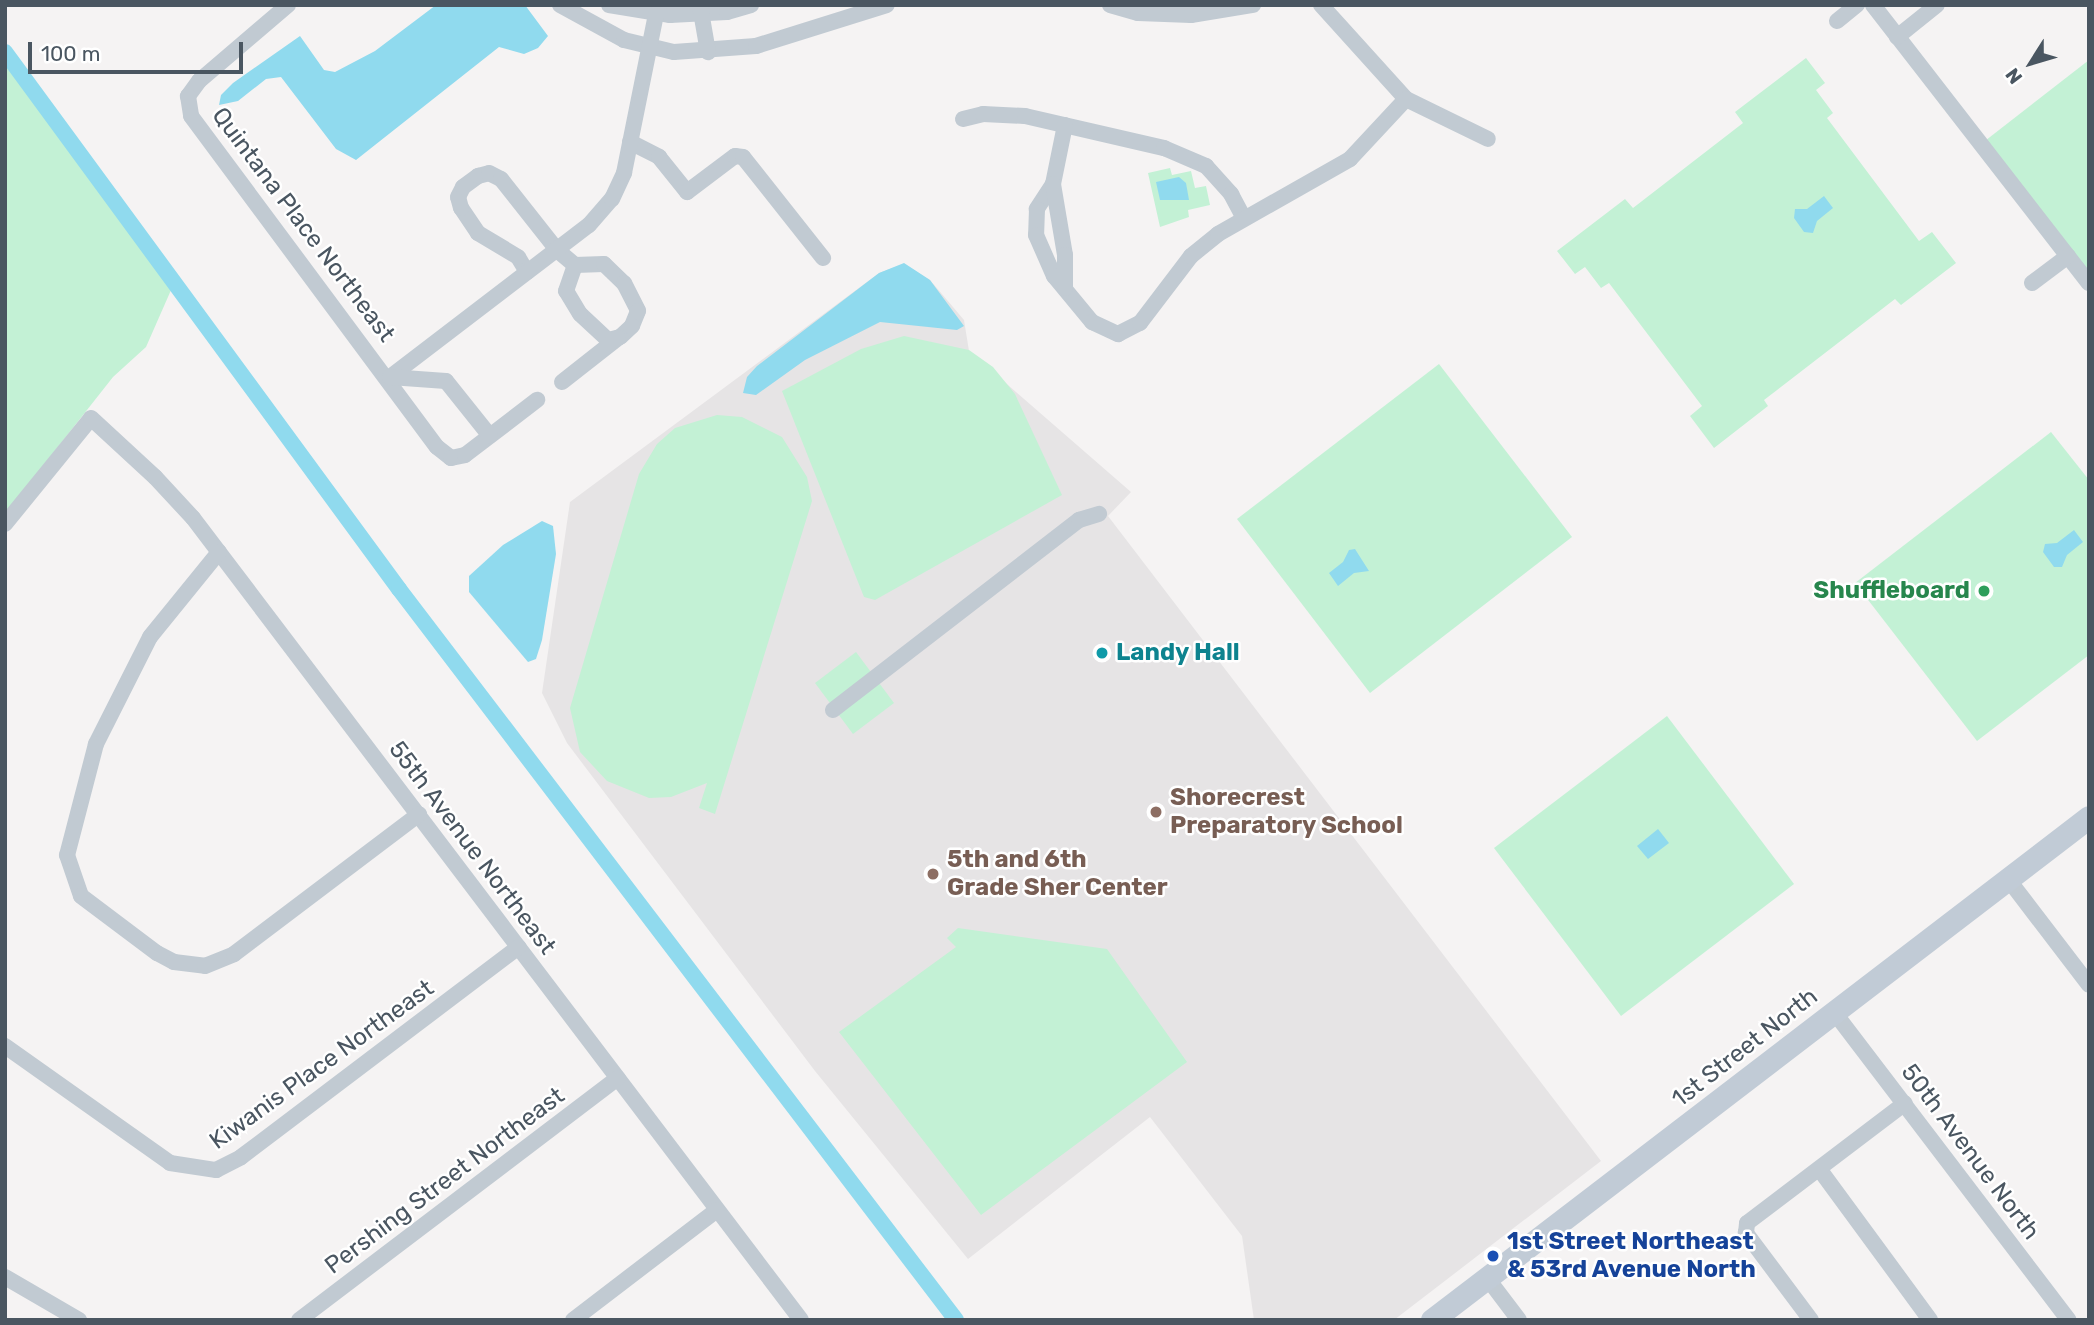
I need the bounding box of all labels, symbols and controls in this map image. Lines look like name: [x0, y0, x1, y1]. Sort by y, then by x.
scale bar: [32, 28, 247, 72]
north arrow: [1996, 28, 2066, 98]
text: 100 m: [41, 41, 100, 66]
text: N: [2001, 64, 2027, 88]
street label: Quintana Place Northeast: [205, 102, 401, 348]
place label: Shuffleboard: [1813, 577, 1970, 605]
marker: Shuffleboard: [1976, 583, 1992, 599]
place label: Landy Hall: [1116, 639, 1240, 667]
marker: Landy Hall: [1094, 645, 1110, 661]
street label: 55th Avenue Northeast: [382, 735, 562, 961]
place label: Shorecrest Preparatory School: [1170, 784, 1403, 840]
marker: Shorecrest Preparatory School: [1148, 804, 1164, 820]
place label: 5th and 6th Grade Sher Center: [947, 846, 1168, 902]
marker: 5th and 6th Grade Sher Center: [925, 866, 941, 882]
street label: Kiwanis Place Northeast: [204, 974, 440, 1156]
street label: 1st Street North: [1667, 982, 1823, 1114]
street label: 50th Avenue North: [1894, 1058, 2046, 1246]
street label: Pershing Street Northeast: [320, 1082, 570, 1280]
place label: 1st Street Northeast & 53rd Avenue North: [1507, 1228, 1756, 1284]
marker: 1st Street Northeast & 53rd Avenue North: [1485, 1248, 1501, 1264]

